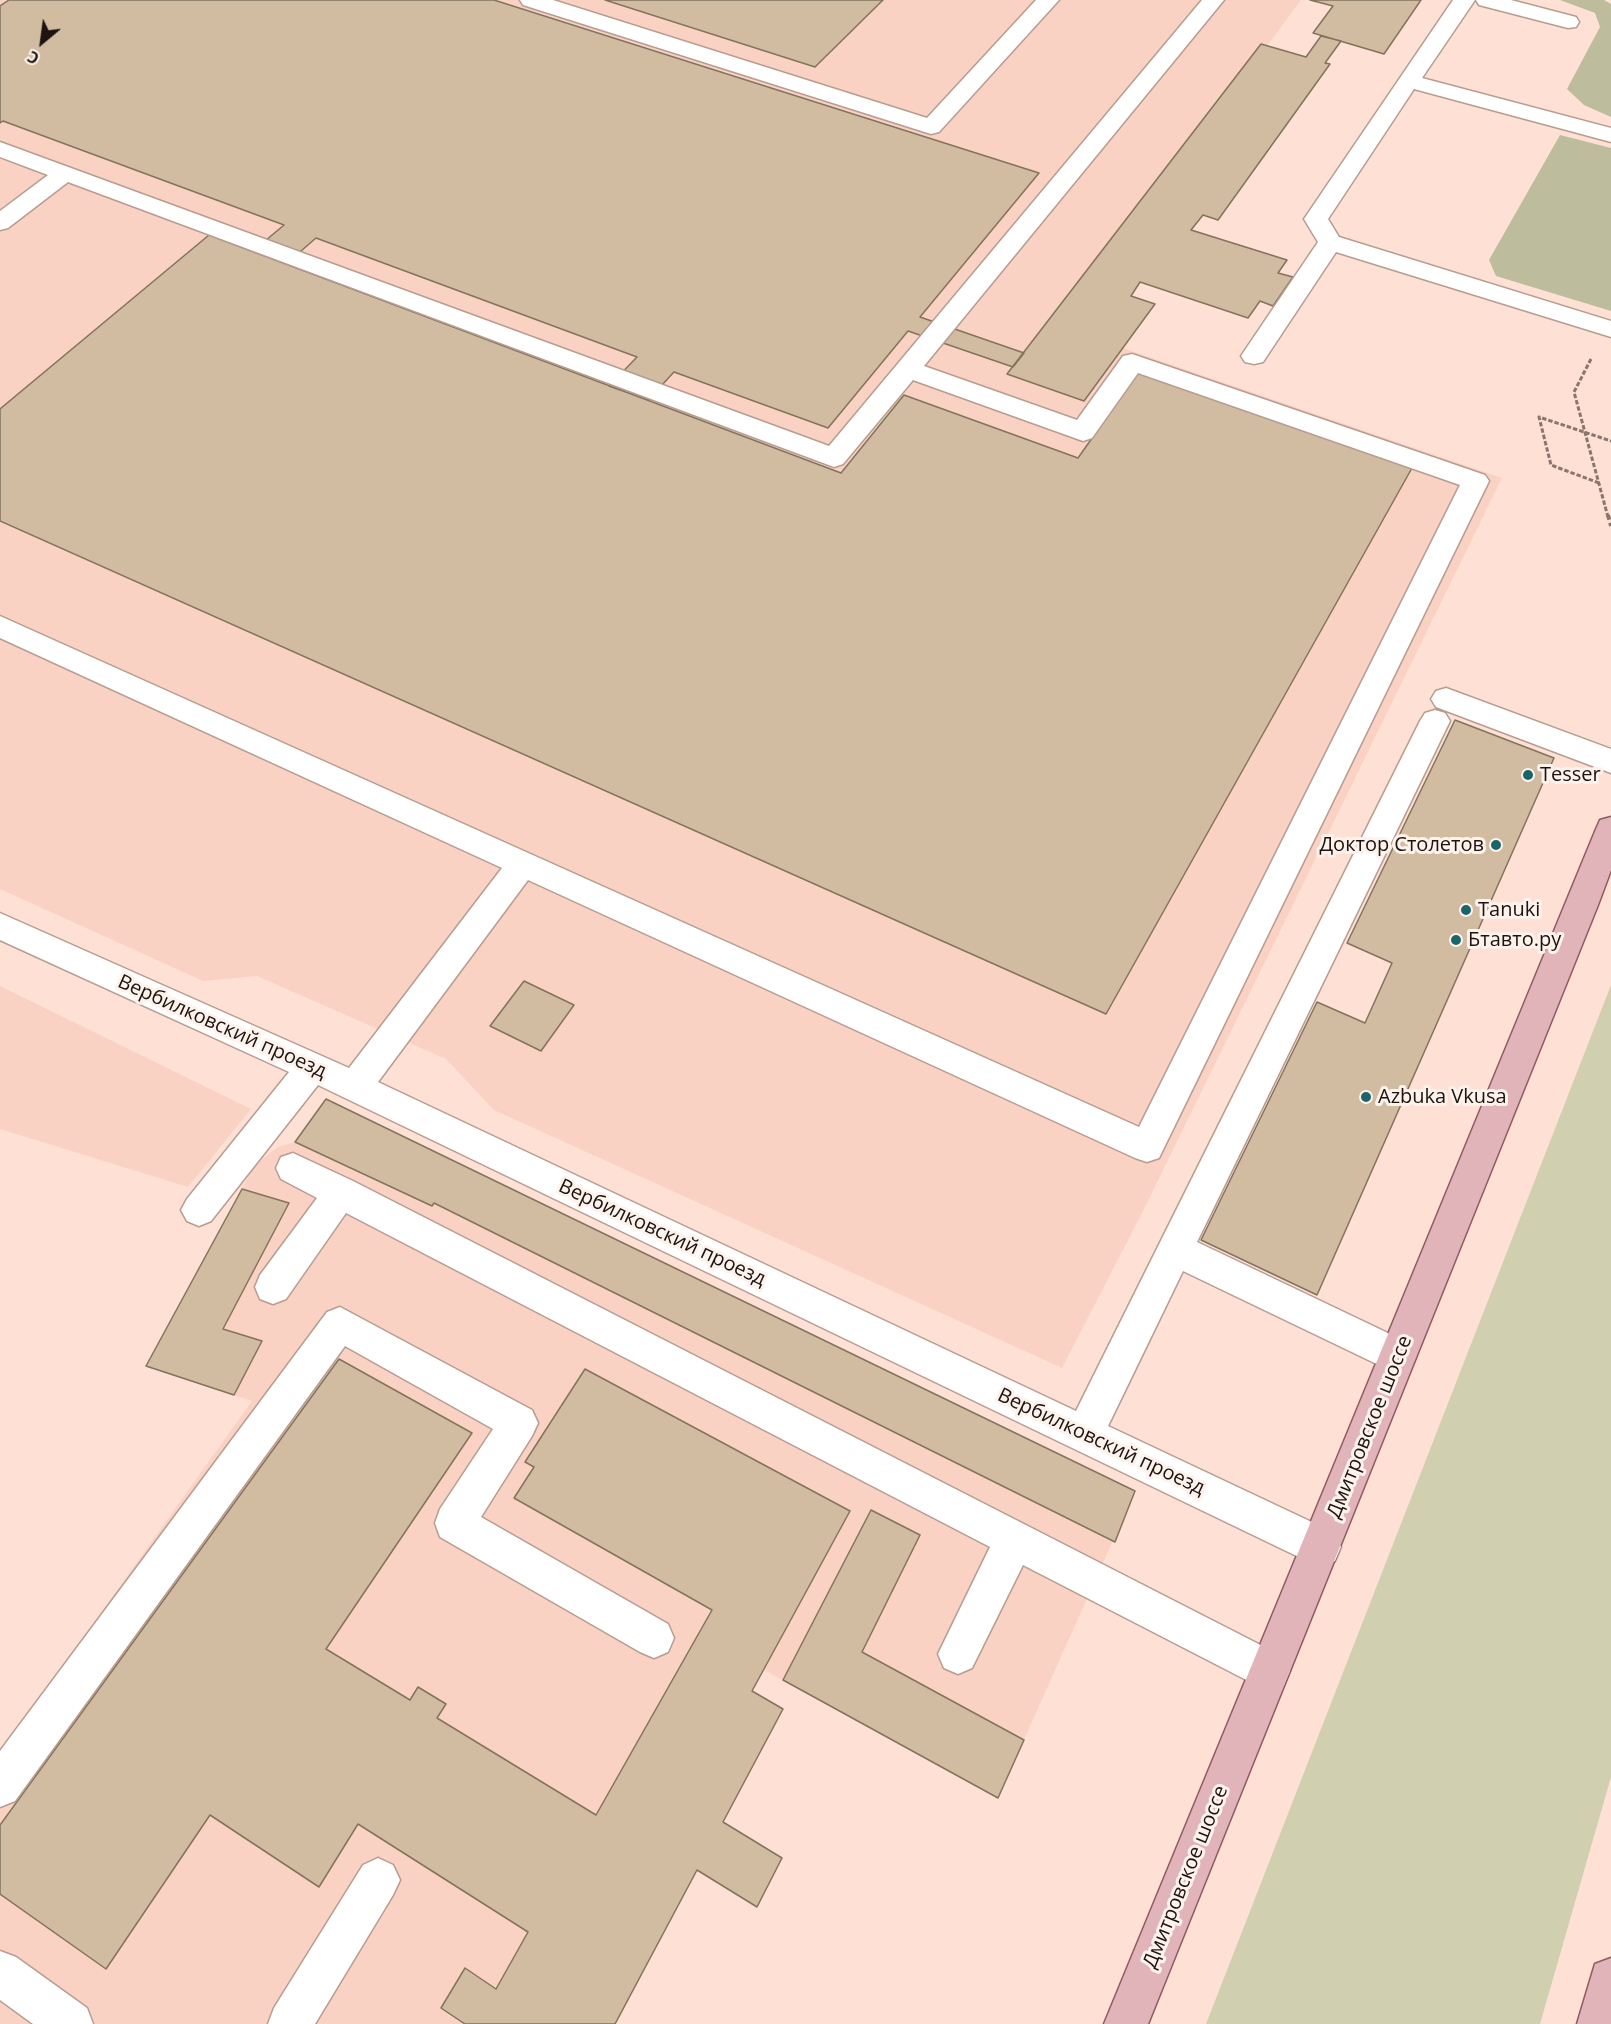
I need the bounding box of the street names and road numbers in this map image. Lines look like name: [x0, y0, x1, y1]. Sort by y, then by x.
street label: Вербилковский проезд: [114, 970, 330, 1084]
street label: Вербилковский проезд: [555, 1174, 769, 1292]
street label: Дмитровское шоссе: [1322, 1332, 1418, 1522]
street label: Вербилковский проезд: [994, 1383, 1208, 1501]
street label: Дмитровское шоссе: [1138, 1782, 1234, 1972]

